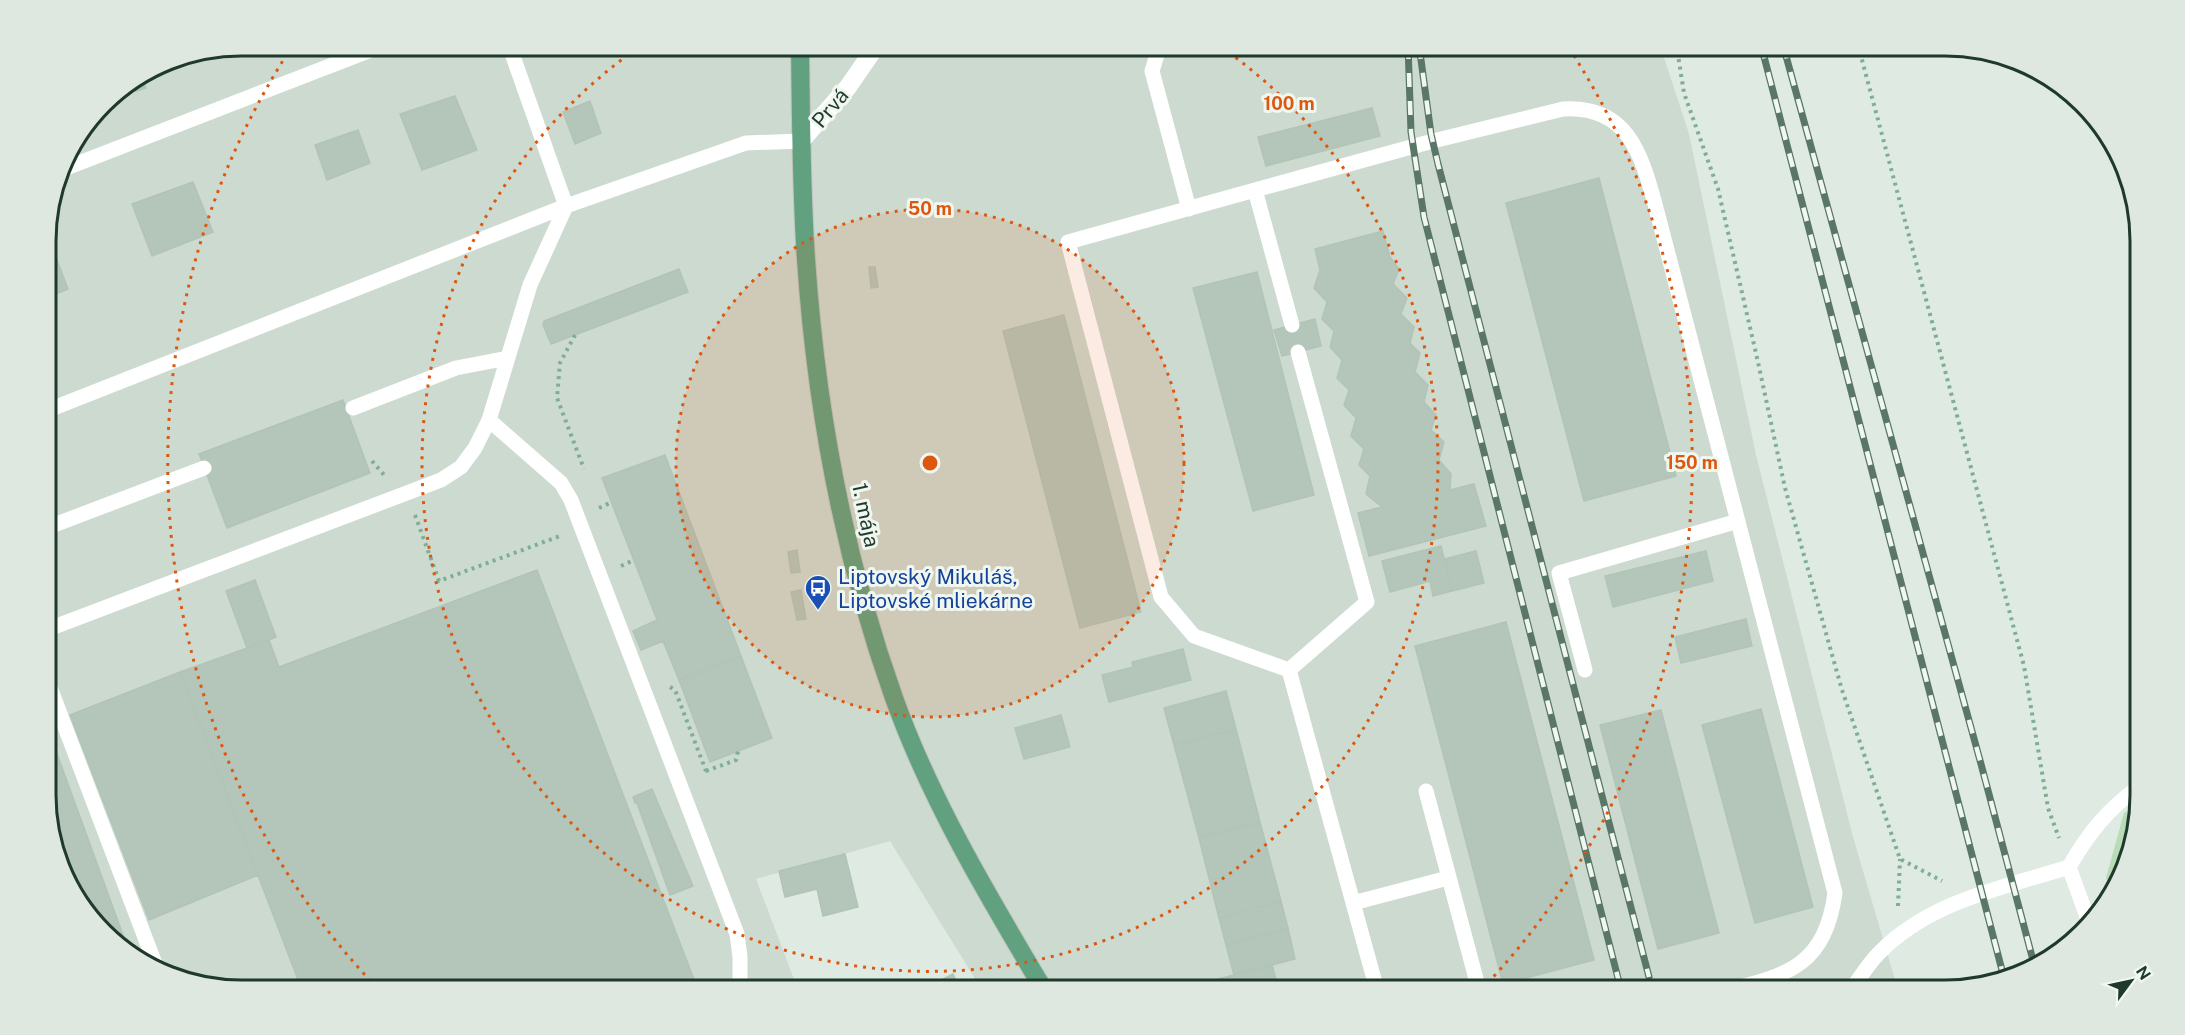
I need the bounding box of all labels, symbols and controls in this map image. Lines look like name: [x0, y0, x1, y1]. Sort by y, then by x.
street label: Prvá: [806, 83, 854, 133]
text: 100 m: [1263, 93, 1315, 114]
text: 50 m: [908, 198, 952, 219]
text: 150 m: [1666, 452, 1718, 473]
centre of rings: [920, 453, 940, 473]
street label: 1. mája: [847, 481, 885, 549]
place label: Liptovský Mikuláš, Liptovské mliekárne: [838, 564, 1033, 613]
bus stop icon: Liptovský Mikuláš, Liptovské mliekárne: [803, 573, 833, 611]
north arrow: [2101, 951, 2161, 1011]
text: N: [2132, 963, 2155, 984]

